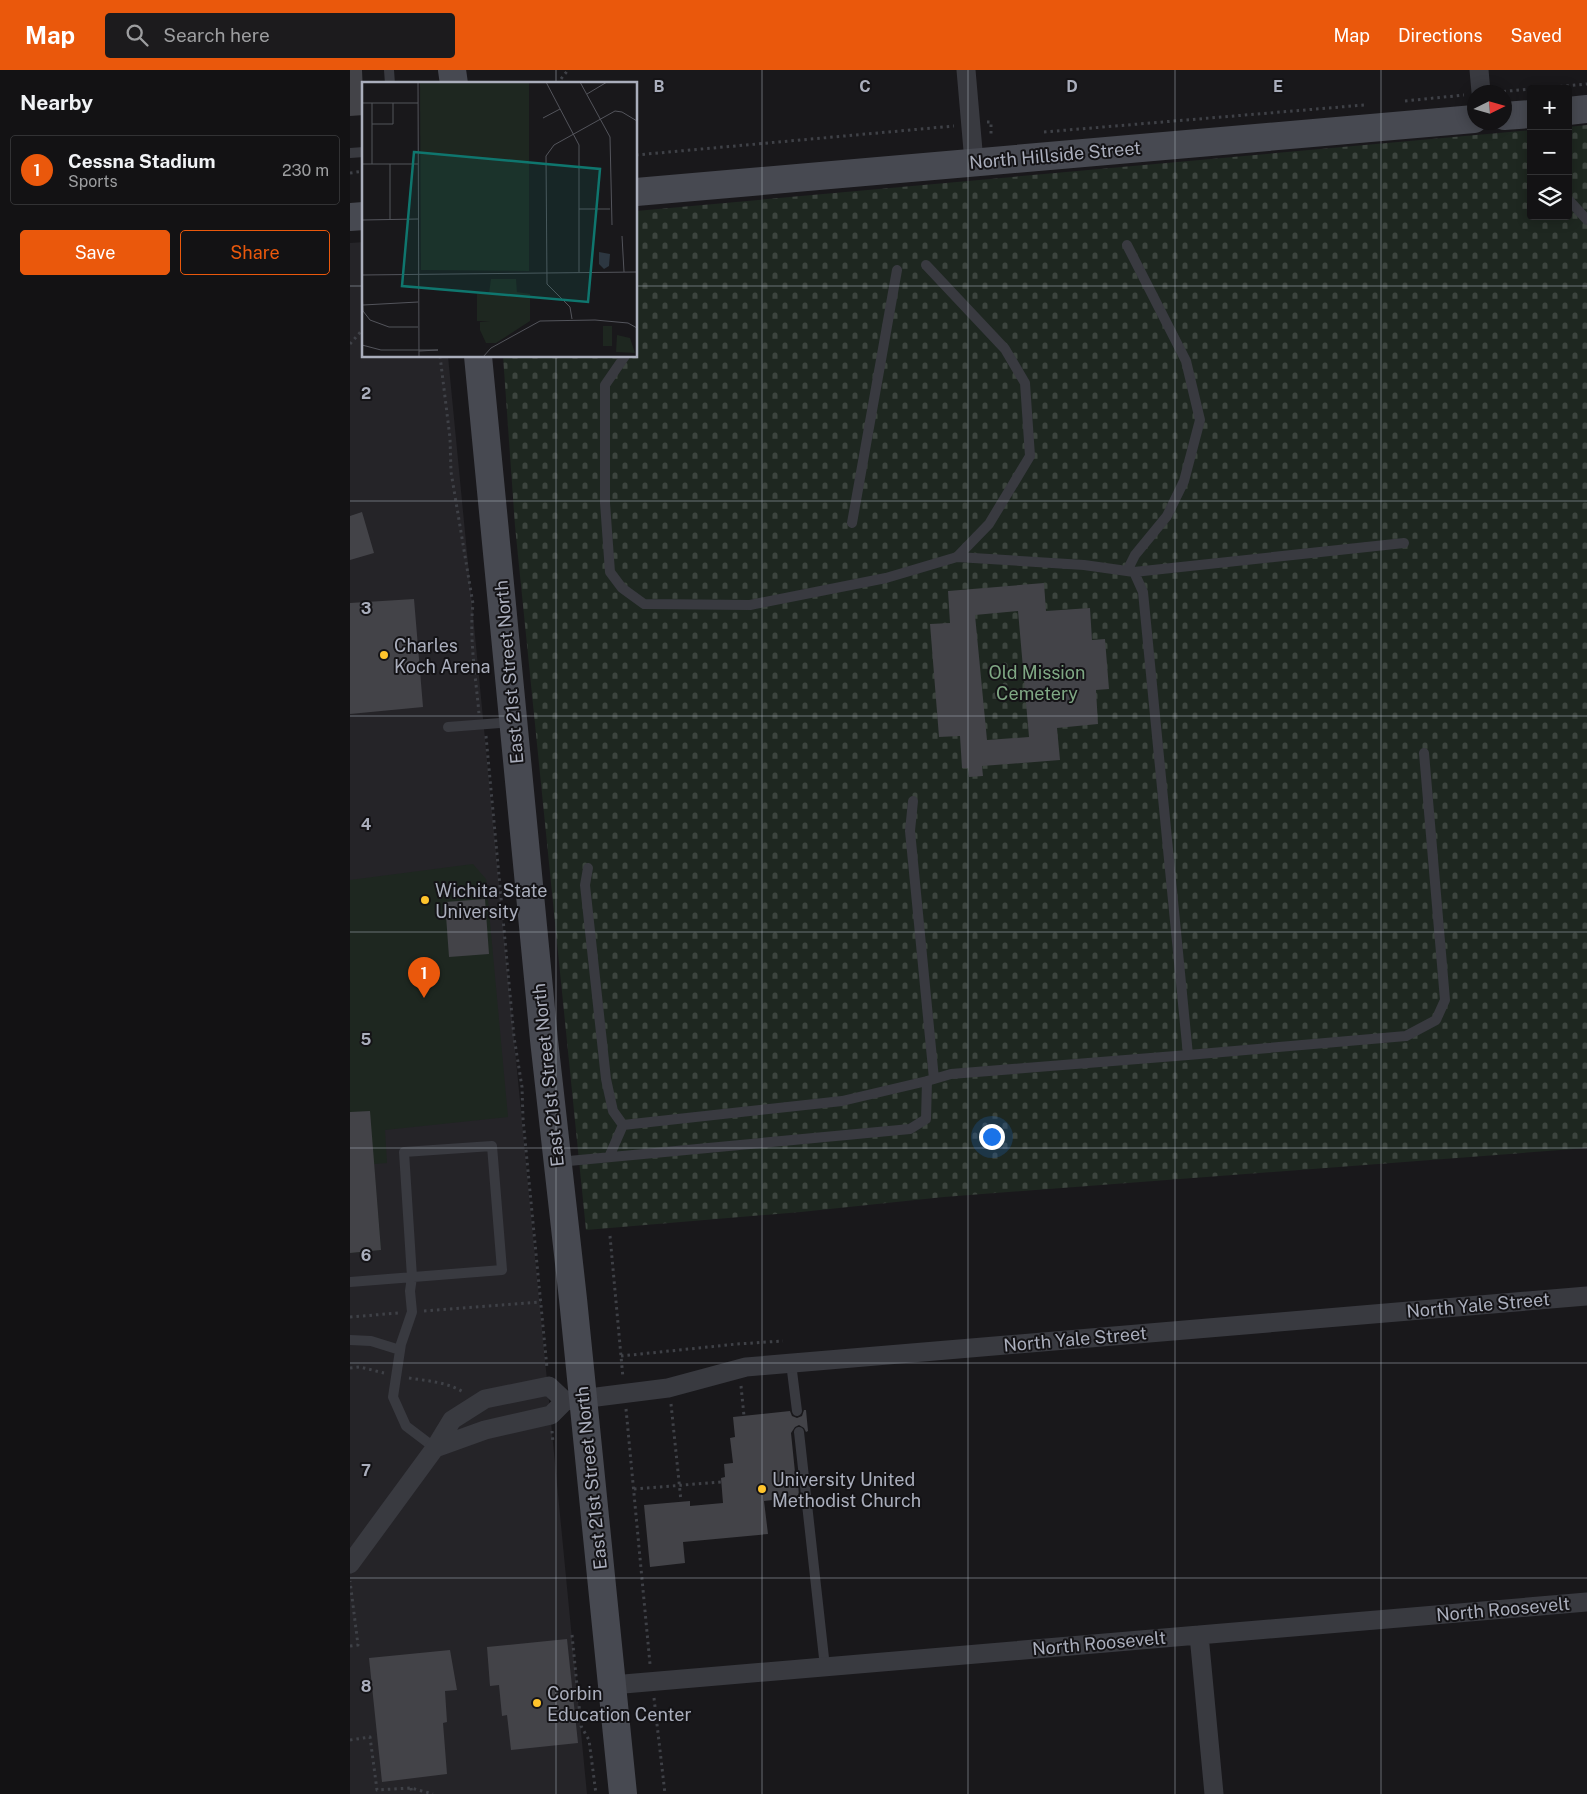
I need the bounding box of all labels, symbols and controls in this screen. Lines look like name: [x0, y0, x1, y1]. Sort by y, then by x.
search box: [105, 13, 455, 58]
text: Map: [25, 21, 75, 49]
icon: search: [123, 21, 151, 49]
text: Search here: [163, 24, 270, 46]
text: Map: [1333, 25, 1370, 46]
text: Directions: [1398, 25, 1483, 46]
text: Saved: [1511, 25, 1562, 46]
text: B: [654, 77, 665, 96]
text: C: [859, 77, 871, 96]
text: D: [1066, 77, 1078, 96]
text: E: [1273, 77, 1283, 96]
inset map: [362, 82, 638, 358]
north arrow: [1467, 85, 1512, 130]
map controls: [1527, 85, 1572, 220]
button: +: [1527, 85, 1572, 130]
text: Nearby: [20, 90, 93, 115]
button: −: [1527, 130, 1572, 175]
street label: North Hillside Street: [968, 137, 1142, 173]
text: Cessna Stadium: [68, 150, 215, 172]
text: 1: [34, 161, 40, 180]
text: 230 m: [282, 161, 329, 180]
text: Sports: [68, 172, 118, 191]
button: layers: [1527, 175, 1572, 220]
button: Save: [20, 230, 170, 275]
button: Share: [180, 230, 330, 275]
text: 2: [361, 384, 371, 403]
street label: East 21st Street North: [491, 579, 527, 765]
text: 3: [361, 599, 371, 618]
place label: Charles Koch Arena: [394, 635, 491, 677]
marker: Charles Koch Arena: [378, 649, 390, 661]
park label: Old Mission Cemetery: [989, 662, 1085, 704]
text: 4: [361, 815, 372, 834]
place label: Wichita State University: [435, 880, 548, 922]
marker: Wichita State University: [419, 894, 431, 906]
pin: 1: [408, 957, 440, 998]
street label: East 21st Street North: [528, 982, 568, 1168]
text: 5: [361, 1030, 372, 1049]
your location: [979, 1124, 1005, 1150]
text: 6: [361, 1246, 371, 1265]
street label: North Yale Street: [1405, 1288, 1551, 1322]
street label: North Yale Street: [1002, 1322, 1148, 1356]
street label: East 21st Street North: [571, 1385, 611, 1571]
text: 7: [361, 1461, 371, 1480]
place label: University United Methodist Church: [772, 1469, 921, 1511]
marker: University United Methodist Church: [756, 1483, 768, 1495]
street label: North Roosevelt: [1435, 1593, 1571, 1625]
street label: North Roosevelt: [1031, 1627, 1167, 1659]
text: 8: [361, 1677, 372, 1696]
place label: Corbin Education Center: [547, 1683, 691, 1725]
marker: Corbin Education Center: [531, 1697, 543, 1709]

